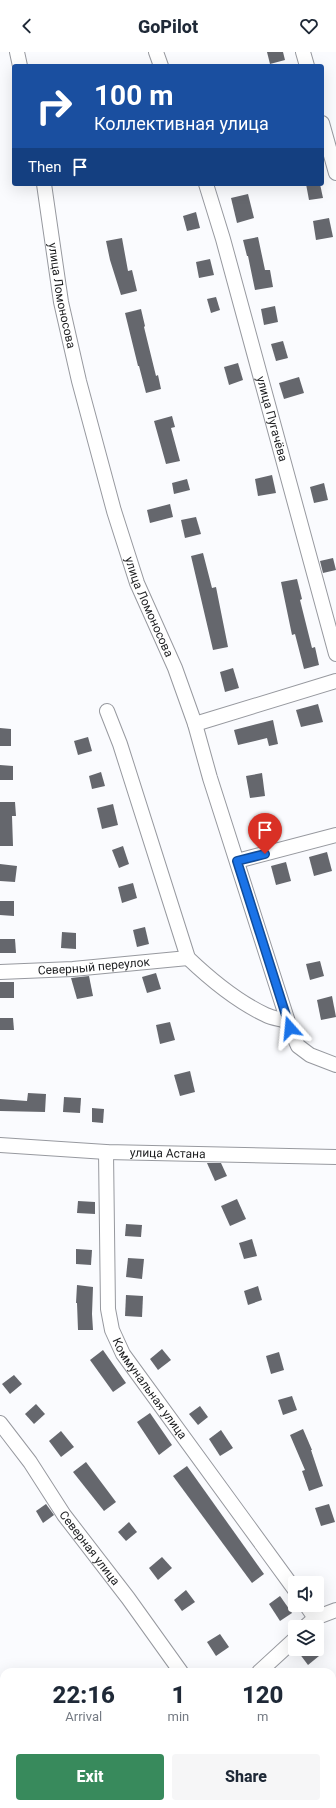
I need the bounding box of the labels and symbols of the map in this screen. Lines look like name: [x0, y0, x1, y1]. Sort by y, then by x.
street label: улица Ломоносова: [46, 242, 78, 350]
street label: улица Пугачёва: [254, 375, 290, 463]
street label: улица Ломоносова: [122, 555, 176, 659]
pin: [248, 813, 282, 854]
street label: Северный переулок: [37, 955, 151, 977]
position arrow: [269, 1007, 311, 1049]
street label: улица Астана: [130, 1146, 206, 1161]
street label: Коммунальная улица: [109, 1335, 190, 1442]
street label: Северная улица: [56, 1508, 123, 1588]

